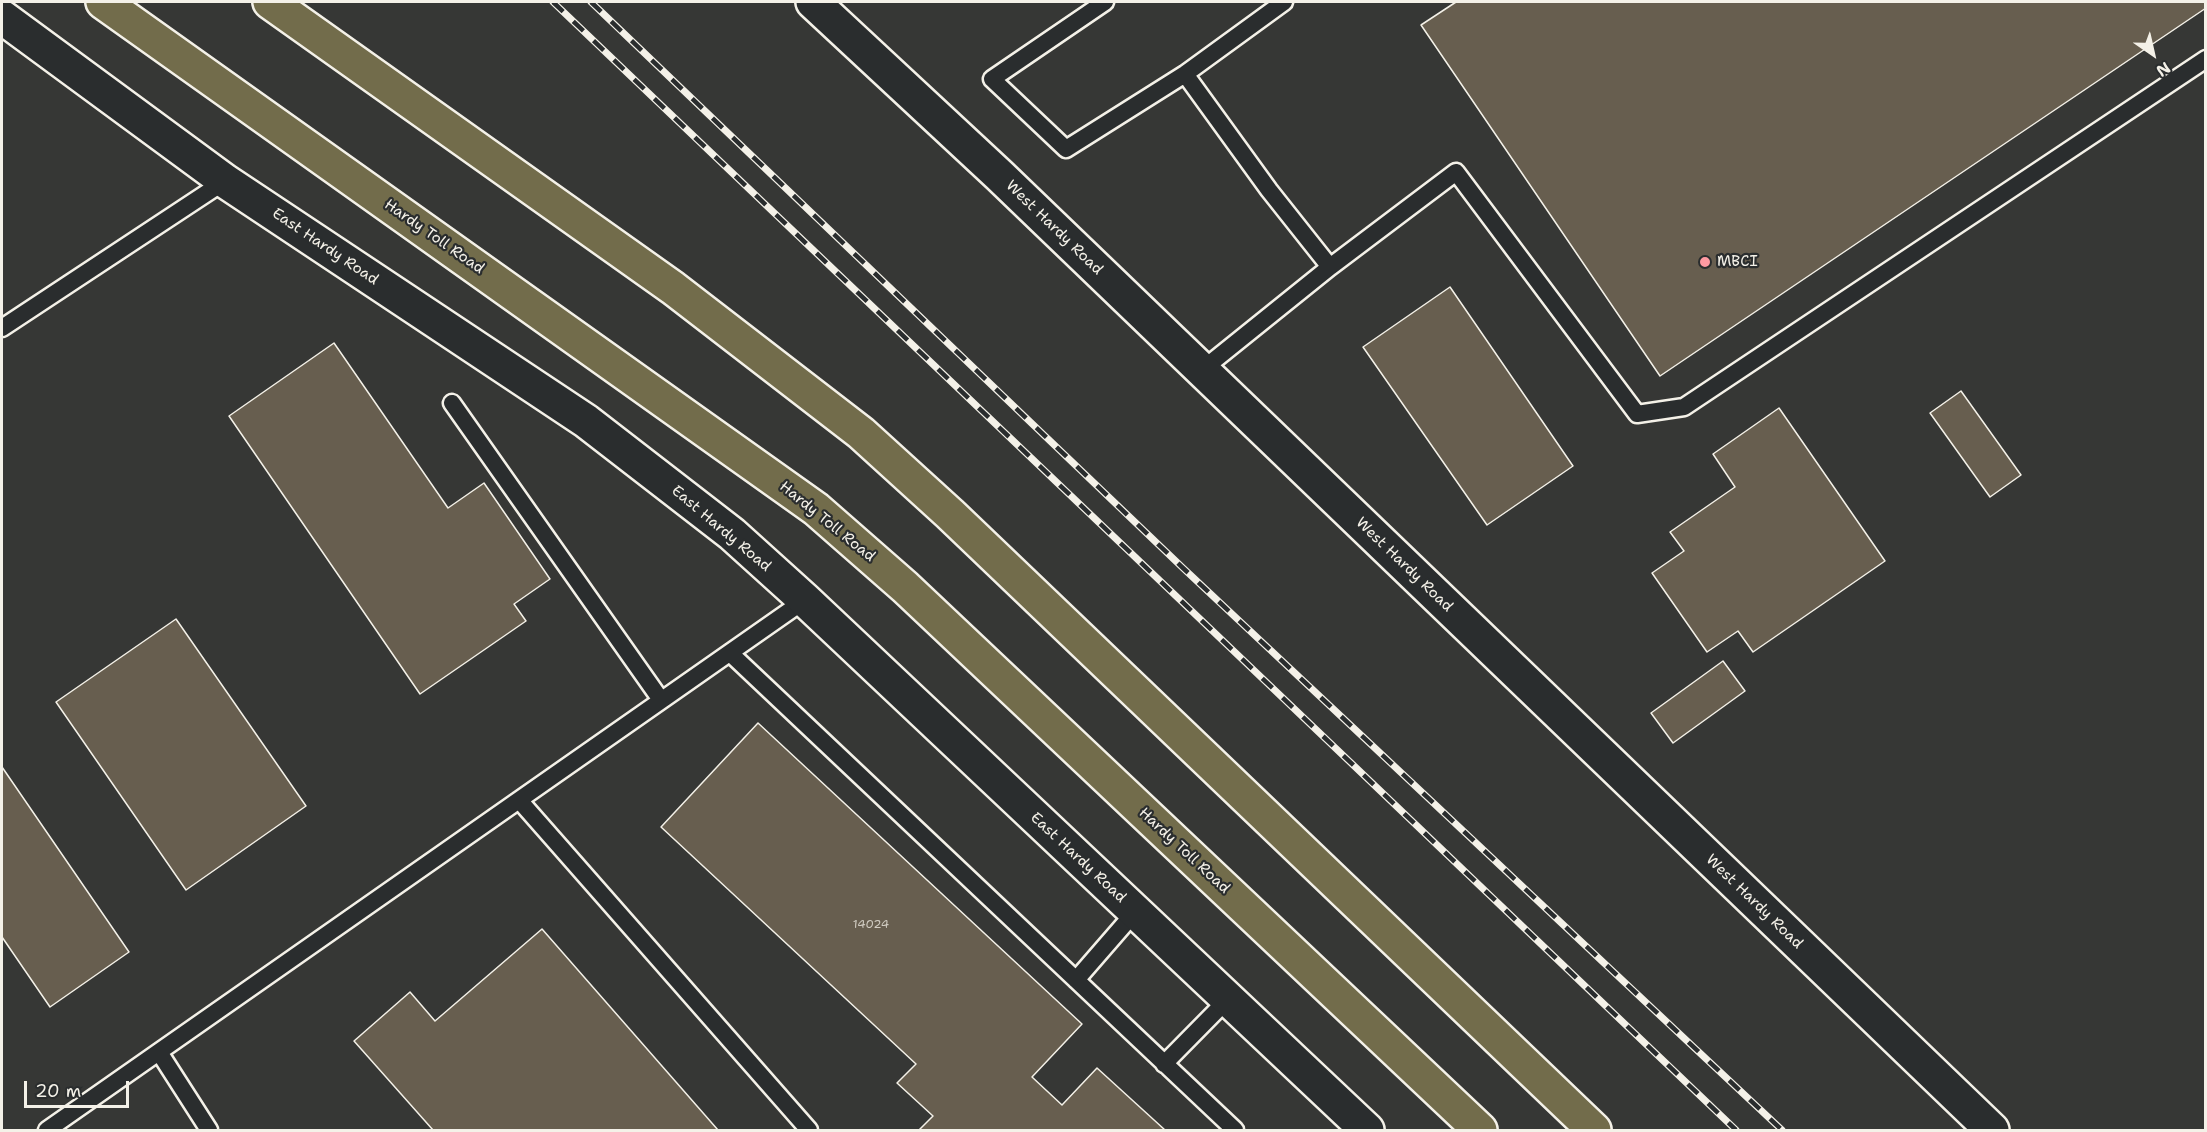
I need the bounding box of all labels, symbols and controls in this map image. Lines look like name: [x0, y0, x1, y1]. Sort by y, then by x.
north arrow: [2123, 24, 2183, 84]
text: N: [2152, 57, 2174, 82]
street label: West Hardy Road: [1002, 177, 1106, 279]
street label: Hardy Toll Road: [381, 196, 487, 278]
street label: East Hardy Road: [268, 205, 382, 289]
place label: MBCI: [1717, 253, 1758, 271]
marker: MBCI: [1698, 255, 1712, 269]
street label: Hardy Toll Road: [776, 478, 878, 566]
street label: East Hardy Road: [668, 482, 774, 576]
street label: West Hardy Road: [1352, 514, 1456, 616]
street label: Hardy Toll Road: [1135, 804, 1233, 898]
street label: East Hardy Road: [1026, 809, 1130, 907]
street label: West Hardy Road: [1702, 851, 1806, 953]
house number: 14024: [853, 918, 889, 932]
scale bar: [27, 1069, 132, 1107]
text: 20 m: [35, 1079, 81, 1103]

